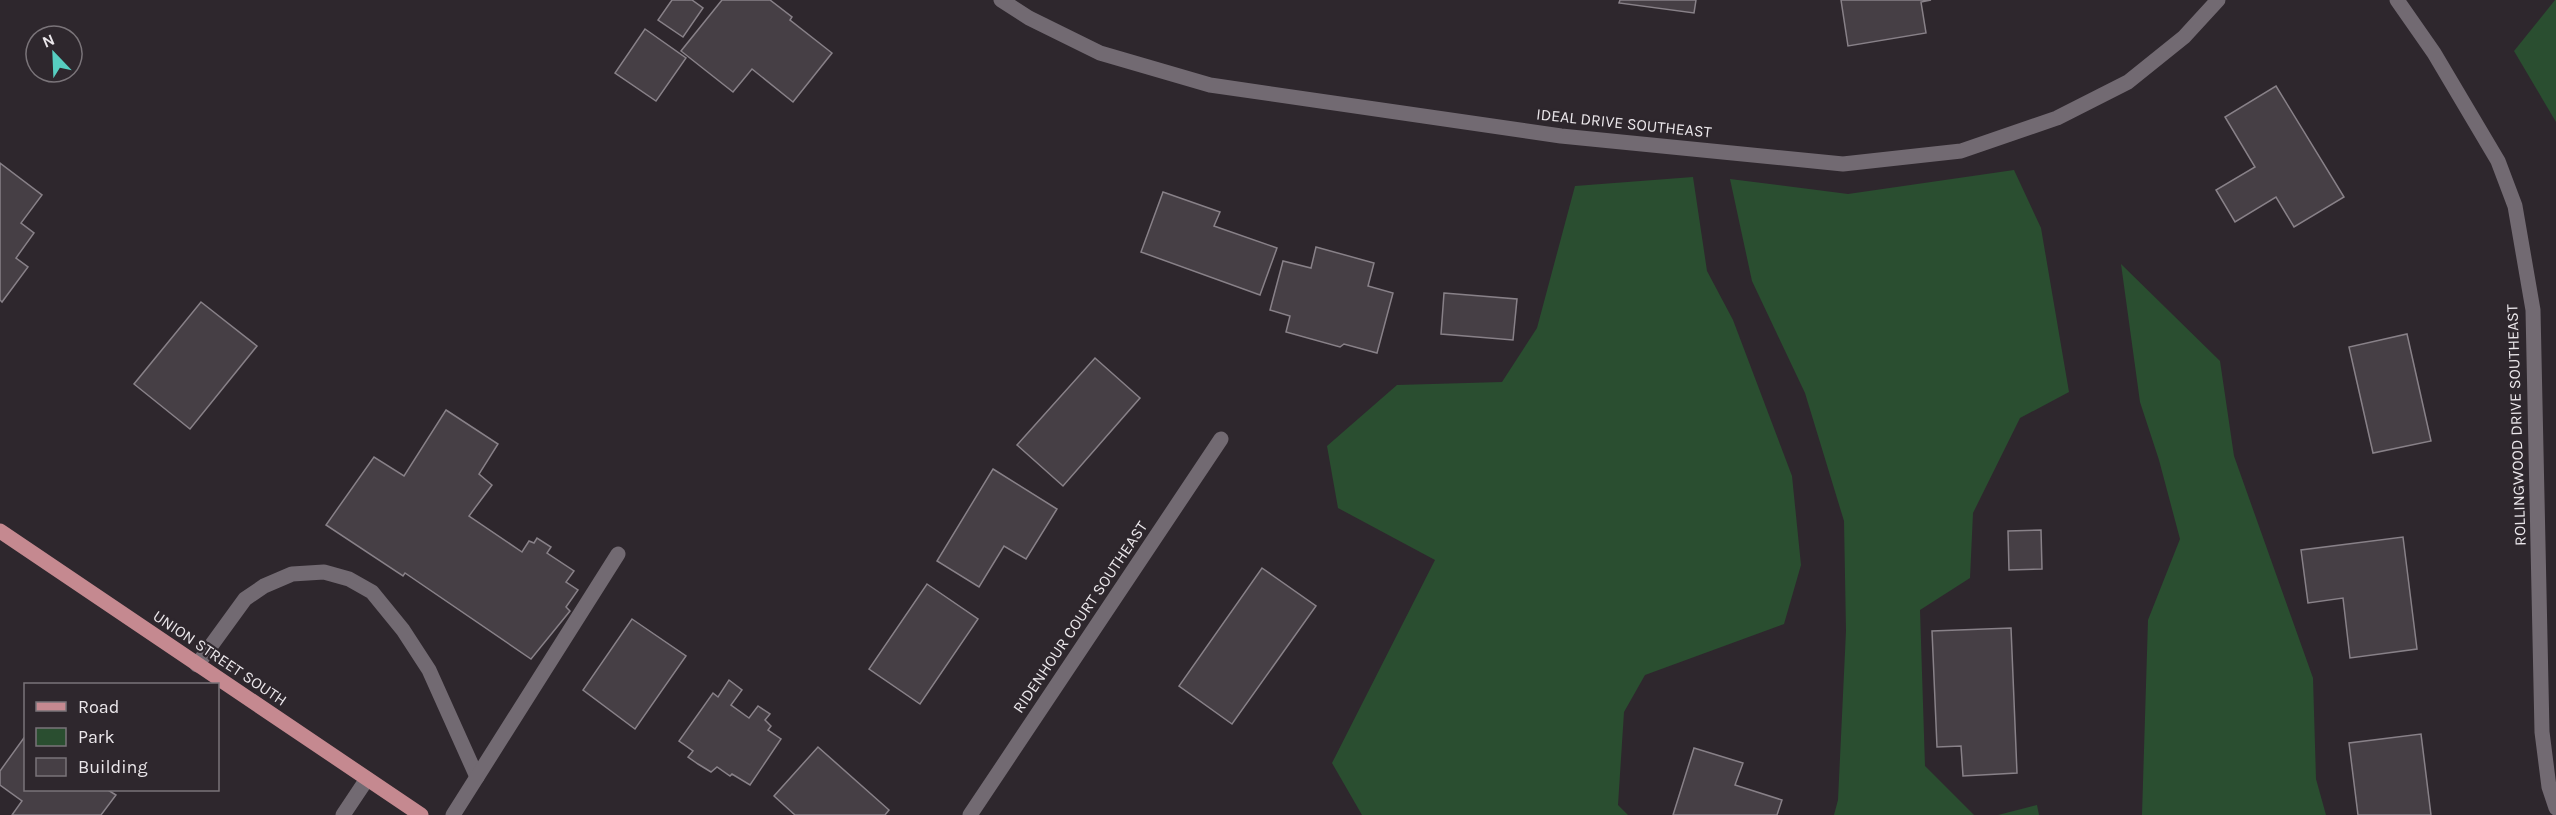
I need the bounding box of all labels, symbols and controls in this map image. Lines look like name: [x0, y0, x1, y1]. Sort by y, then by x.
north arrow: [24, 24, 84, 84]
text: N: [39, 30, 57, 52]
street label: IDEAL DRIVE SOUTHEAST: [1535, 104, 1713, 142]
street label: ROLLINGWOOD DRIVE SOUTHEAST: [2502, 304, 2530, 546]
street label: RIDENHOUR COURT SOUTHEAST: [1009, 518, 1151, 716]
street label: UNION STREET SOUTH: [149, 606, 291, 710]
legend: [24, 683, 219, 791]
text: Road: [78, 696, 119, 718]
text: Park: [78, 726, 115, 748]
text: Building: [78, 756, 148, 778]

